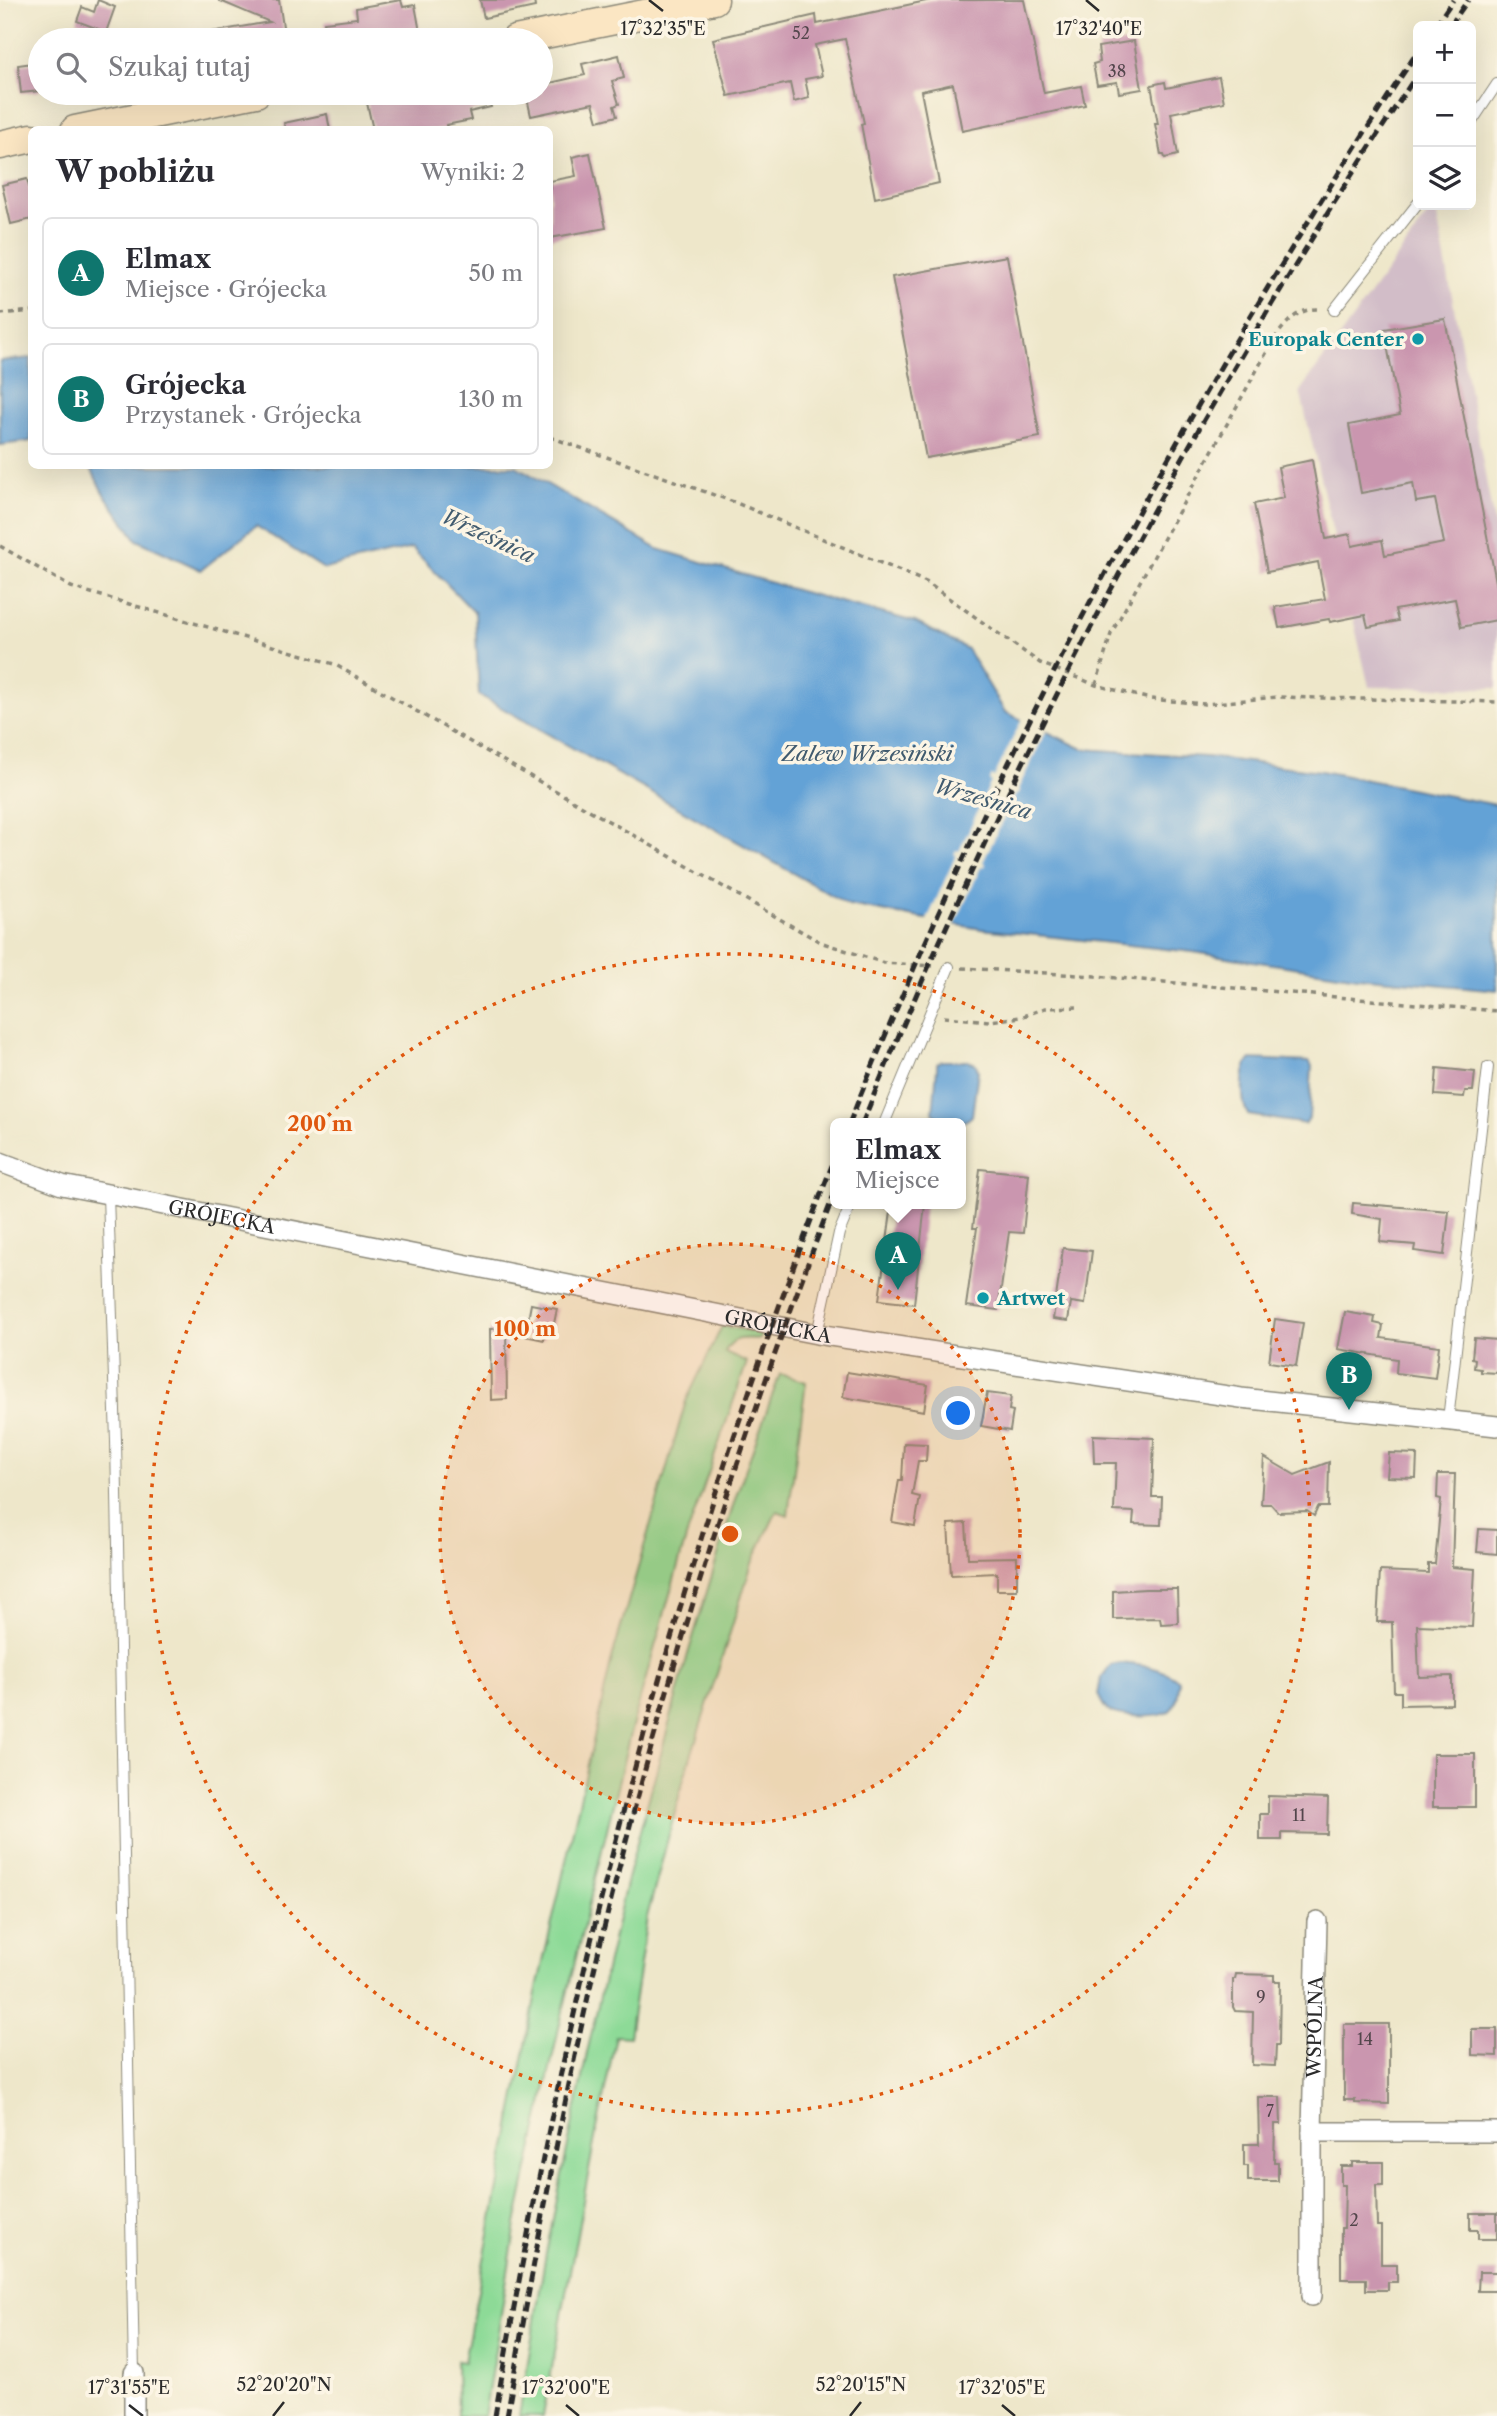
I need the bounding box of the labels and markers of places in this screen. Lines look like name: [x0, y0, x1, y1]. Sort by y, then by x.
place label: Europak Center: [1248, 328, 1405, 351]
marker: Europak Center: [1410, 331, 1426, 347]
pin: A: [875, 1232, 921, 1290]
place label: Artwet: [996, 1287, 1066, 1310]
marker: Artwet: [975, 1290, 991, 1306]
pin: B: [1326, 1352, 1372, 1410]
centre of rings: [718, 1522, 742, 1546]

